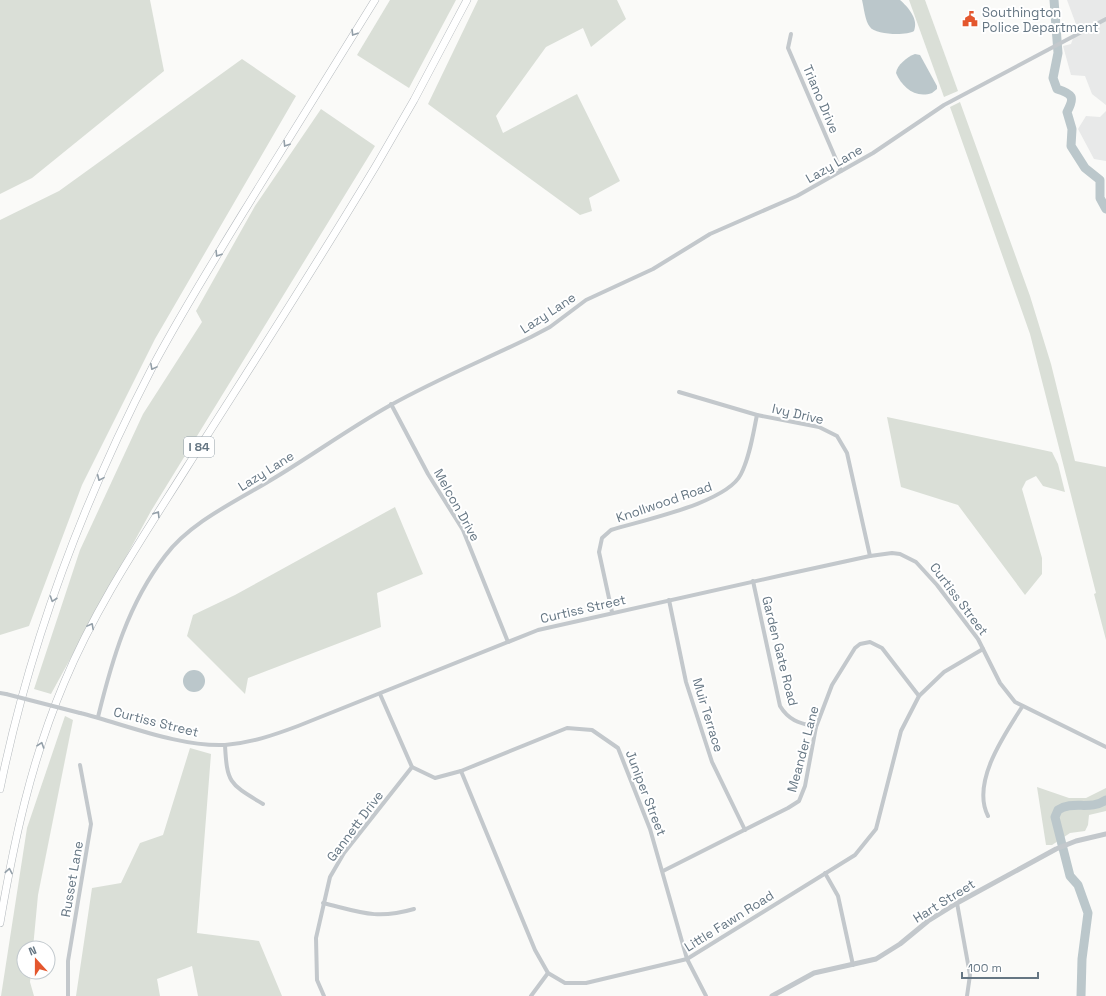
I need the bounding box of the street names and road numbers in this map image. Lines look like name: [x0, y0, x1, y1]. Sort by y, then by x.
street label: Triano Drive: [799, 62, 843, 136]
street label: Lazy Lane: [803, 141, 865, 187]
street label: Lazy Lane: [517, 289, 579, 337]
street label: Ivy Drive: [770, 400, 826, 428]
road number: I 84: [184, 437, 214, 457]
street label: Lazy Lane: [235, 447, 297, 495]
street label: Melcon Drive: [430, 466, 484, 544]
street label: Knollwood Road: [614, 478, 714, 526]
street label: Curtiss Street: [926, 559, 992, 639]
street label: Curtiss Street: [539, 591, 627, 627]
street label: Garden Gate Road: [758, 594, 802, 708]
street label: Muir Terrace: [689, 676, 727, 754]
street label: Curtiss Street: [112, 703, 200, 741]
street label: Meander Lane: [783, 704, 823, 794]
street label: Juniper Street: [622, 748, 670, 838]
street label: Gannett Drive: [323, 787, 387, 865]
street label: Russet Lane: [57, 840, 87, 918]
street label: Hart Street: [910, 875, 978, 927]
street label: Little Fawn Road: [681, 887, 777, 955]

